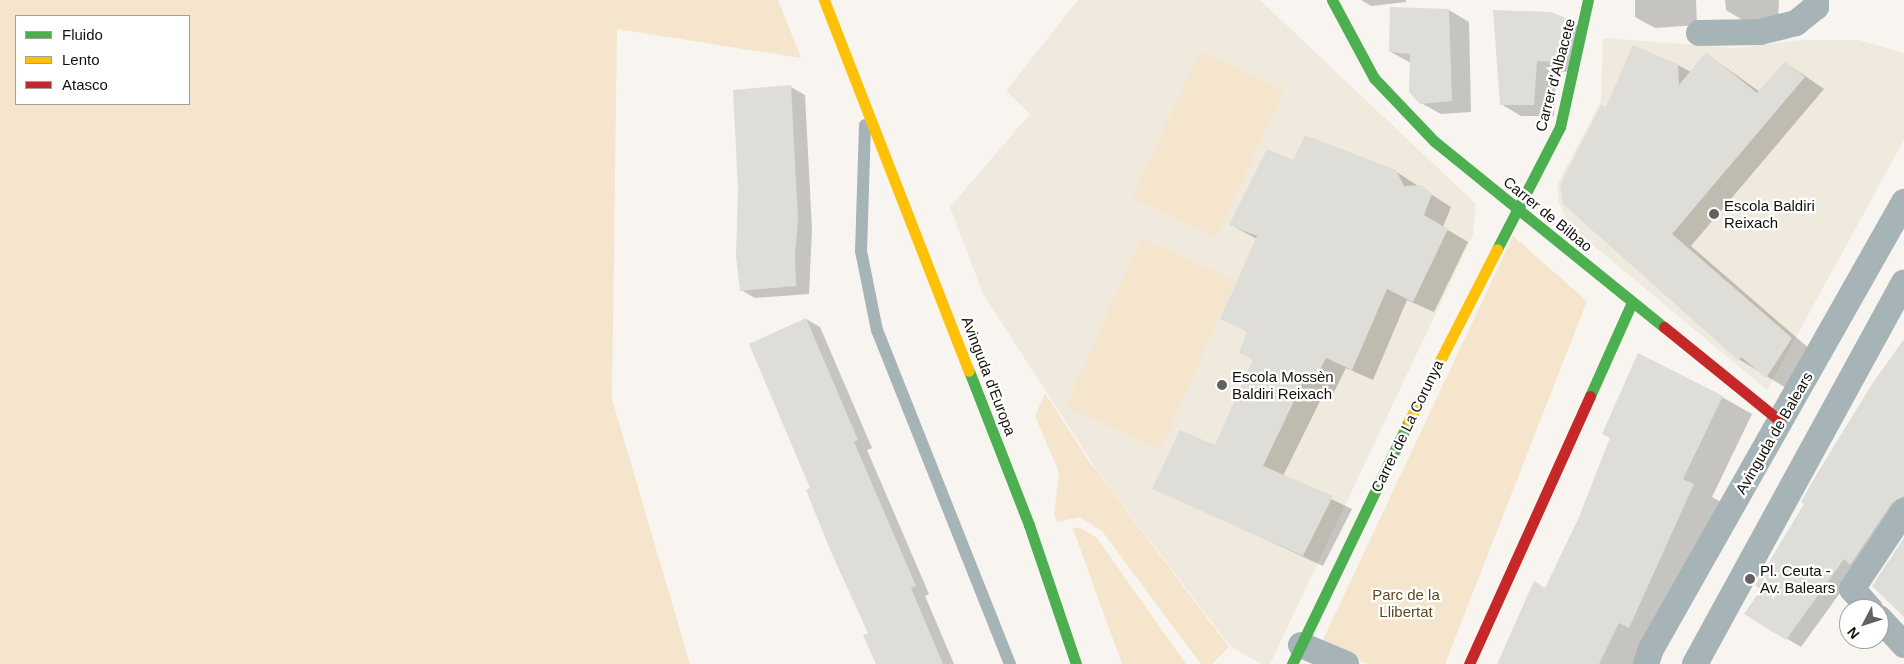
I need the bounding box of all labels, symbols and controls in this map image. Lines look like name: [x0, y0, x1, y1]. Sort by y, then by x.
legend: [15, 15, 190, 105]
street label: Carrer d'Albacete: [1531, 17, 1579, 133]
text: Fluido: [62, 26, 103, 43]
text: Lento: [62, 51, 100, 68]
text: Atasco: [62, 76, 108, 93]
street label: Carrer de Bilbao: [1500, 173, 1596, 255]
place label: Escola Baldiri Reixach: [1724, 196, 1815, 231]
marker: Escola Baldiri Reixach: [1708, 208, 1720, 220]
street label: Avinguda d'Europa: [958, 314, 1020, 438]
street label: Carrer de La Corunya: [1367, 357, 1447, 495]
place label: Escola Mossèn Baldiri Reixach: [1232, 367, 1334, 402]
street label: Avinguda de Balears: [1732, 369, 1816, 497]
marker: Escola Mossèn Baldiri Reixach: [1216, 379, 1228, 391]
place label: Pl. Ceuta - Av. Balears: [1760, 561, 1835, 596]
marker: Pl. Ceuta - Av. Balears: [1744, 573, 1756, 585]
park label: Parc de la Llibertat: [1372, 585, 1440, 620]
north arrow: [1839, 599, 1889, 649]
text: N: [1844, 624, 1863, 642]

